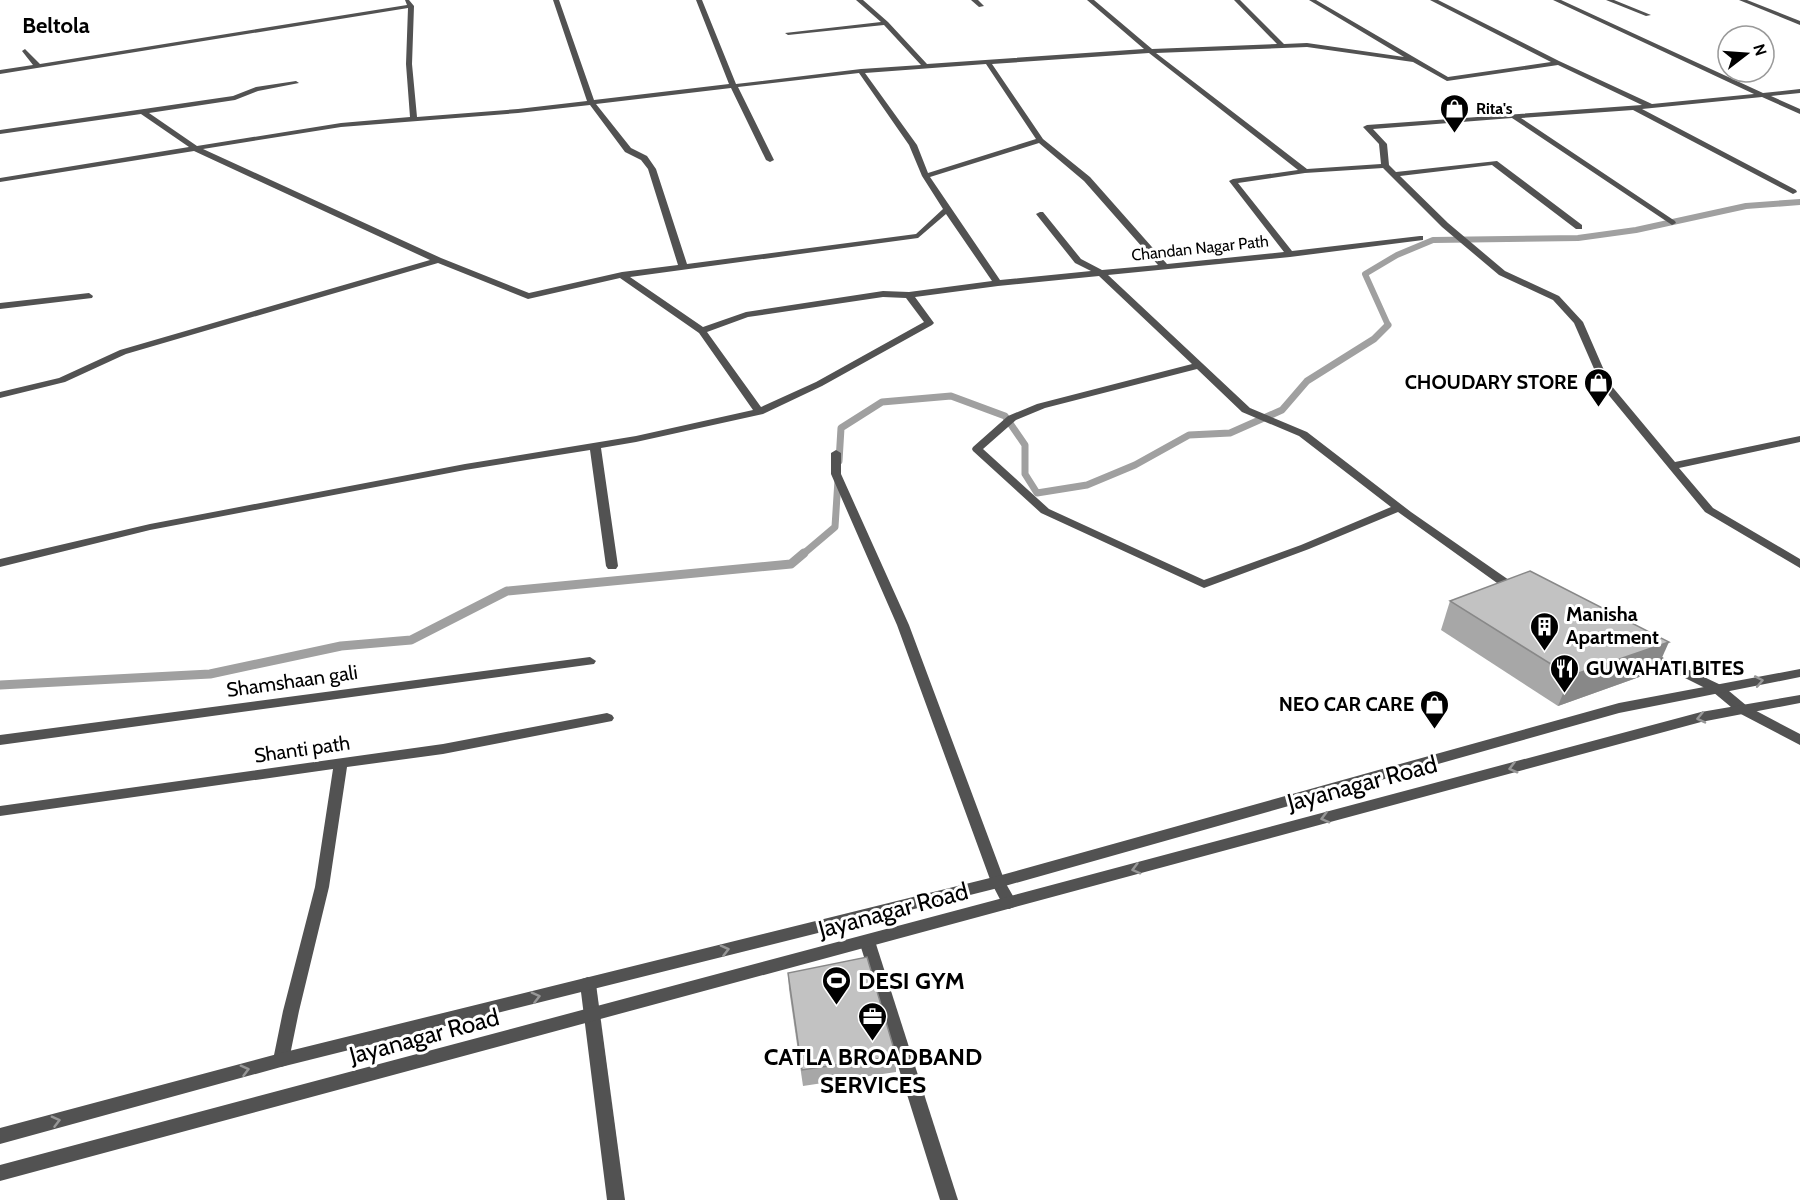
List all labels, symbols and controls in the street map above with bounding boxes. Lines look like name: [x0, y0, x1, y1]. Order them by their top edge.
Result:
district label: Beltola: [22, 12, 90, 39]
north arrow: [1716, 24, 1776, 84]
text: N: [1749, 42, 1771, 58]
shop icon: Rita's: [1439, 92, 1471, 134]
place label: Rita's: [1476, 99, 1513, 118]
street label: Chandan Nagar Path: [1130, 231, 1270, 265]
shop icon: CHOUDARY STORE: [1583, 366, 1615, 408]
place label: CHOUDARY STORE: [1405, 370, 1578, 394]
place label: Manisha Apartment: [1566, 602, 1659, 649]
building icon: Manisha Apartment: [1529, 610, 1561, 652]
restaurant icon: GUWAHATI BITES: [1549, 652, 1581, 694]
place label: GUWAHATI BITES: [1586, 656, 1745, 680]
street label: Shamshaan gali: [225, 660, 359, 702]
one-way arrow: [1754, 675, 1764, 688]
shop icon: NEO CAR CARE: [1419, 688, 1451, 730]
place label: NEO CAR CARE: [1279, 692, 1414, 716]
one-way arrow: [1697, 710, 1707, 723]
street label: Shanti path: [252, 730, 352, 768]
street label: Jayanagar Road: [1283, 749, 1440, 817]
one-way arrow: [1508, 761, 1519, 773]
one-way arrow: [1320, 811, 1330, 824]
one-way arrow: [1131, 862, 1142, 874]
street label: Jayanagar Road: [814, 876, 971, 944]
one-way arrow: [719, 945, 730, 957]
sports icon: DESI GYM: [821, 964, 853, 1006]
place label: DESI GYM: [858, 966, 965, 995]
one-way arrow: [530, 992, 540, 1005]
office icon: CATLA BROADBAND SERVICES: [857, 1000, 889, 1042]
street label: Jayanagar Road: [345, 1002, 502, 1070]
place label: CATLA BROADBAND SERVICES: [764, 1042, 982, 1099]
one-way arrow: [240, 1065, 250, 1078]
one-way arrow: [51, 1116, 61, 1128]

